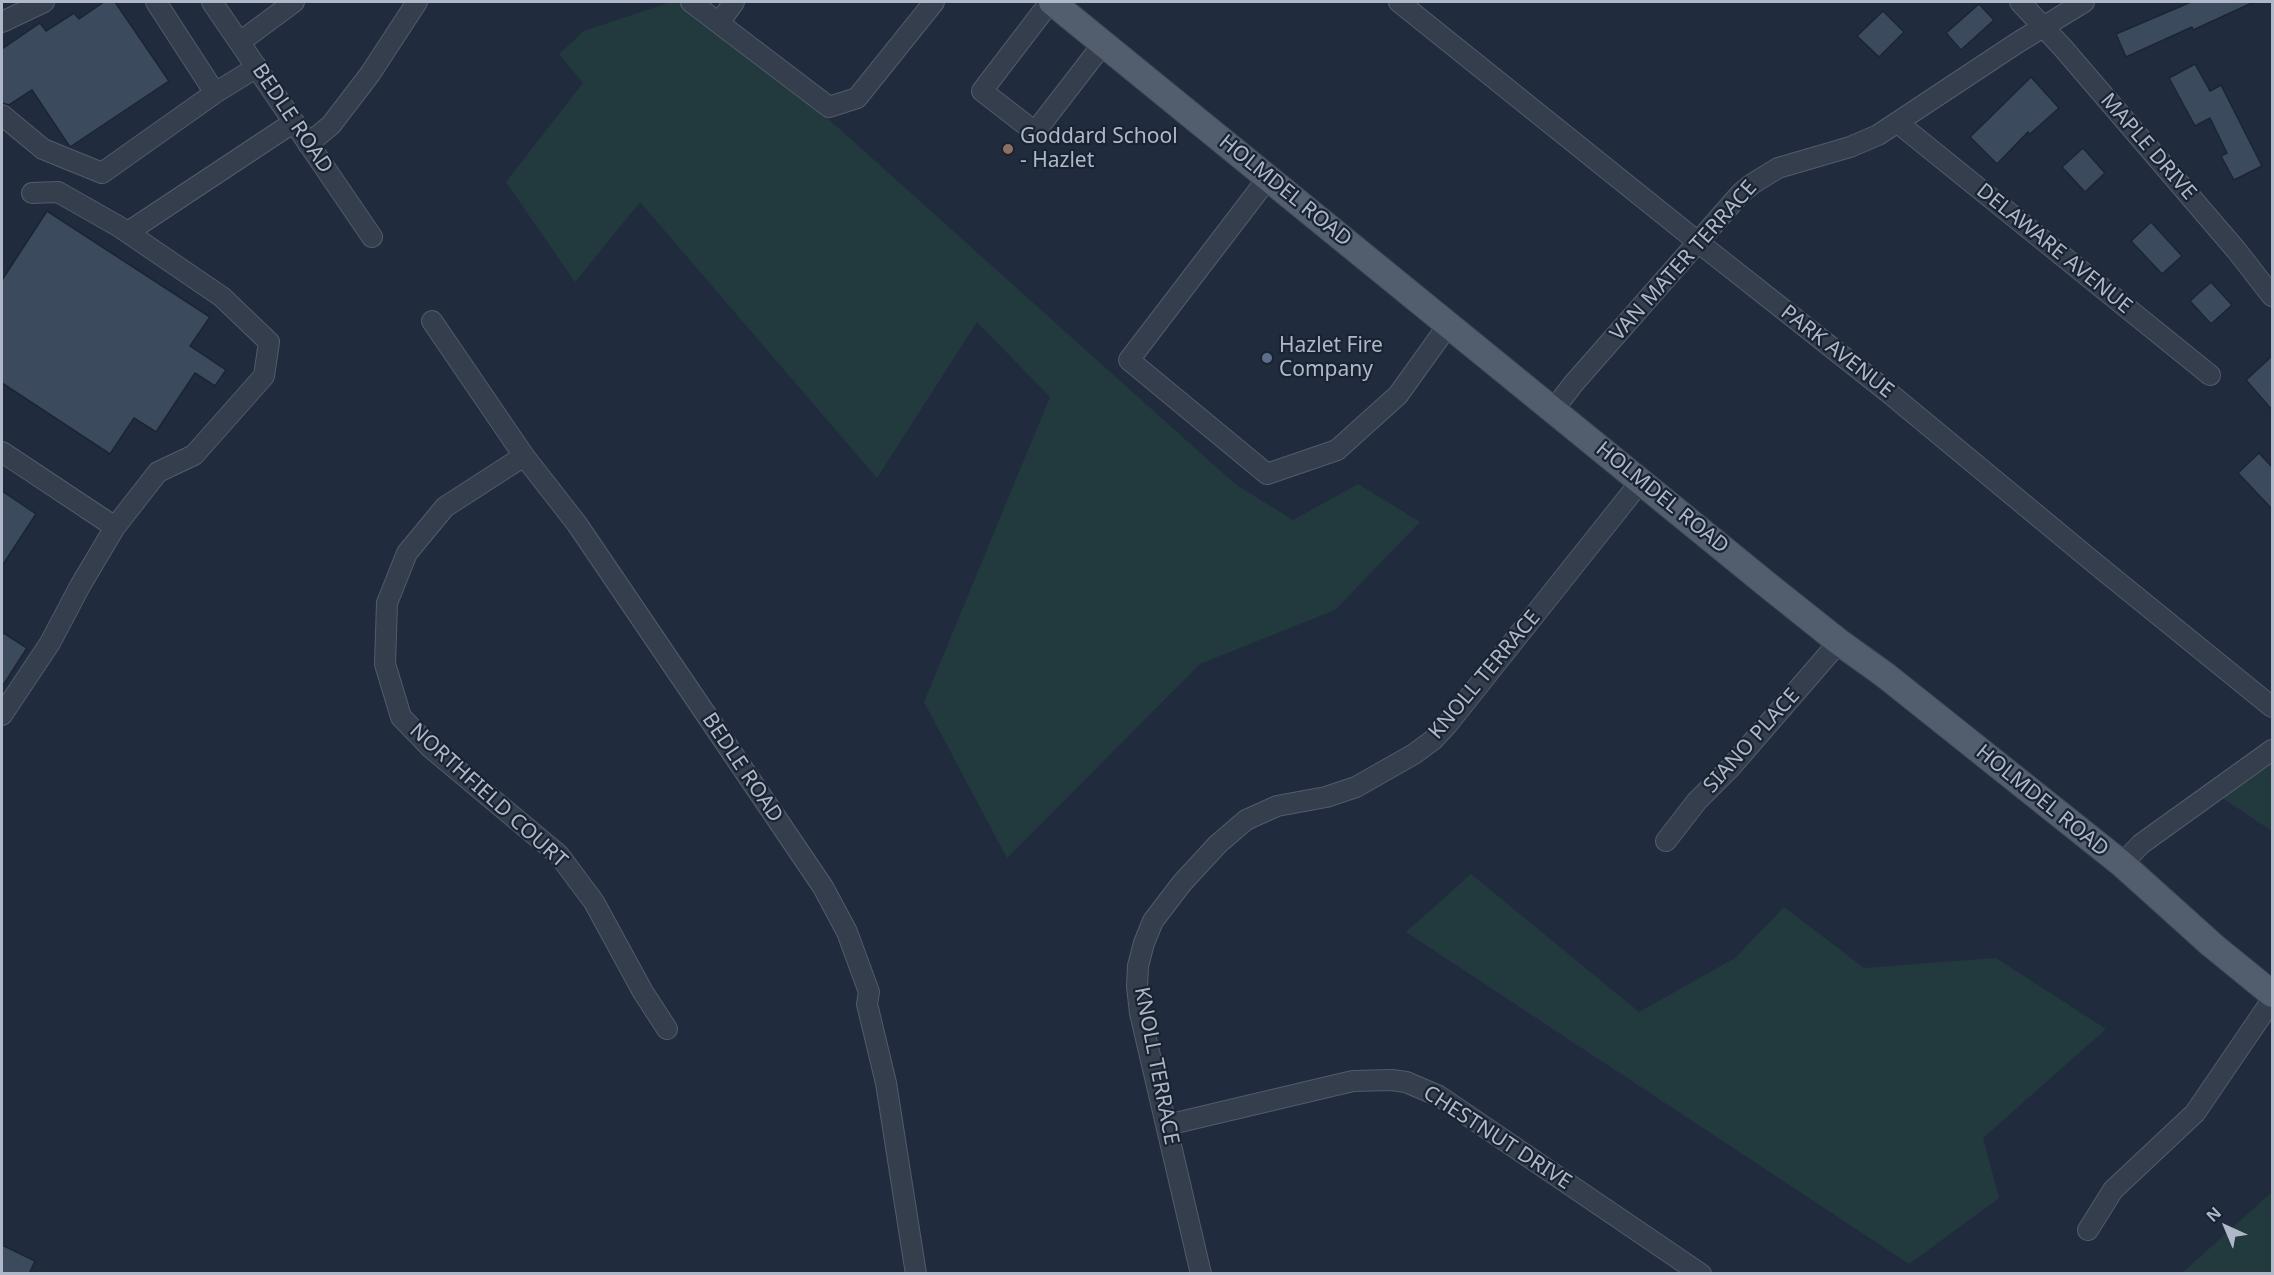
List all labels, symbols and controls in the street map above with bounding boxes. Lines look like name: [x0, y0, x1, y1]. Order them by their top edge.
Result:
street label: BEDLE ROAD: [246, 59, 338, 179]
street label: MAPLE DRIVE: [2095, 89, 2201, 205]
place label: Goddard School - Hazlet: [1020, 124, 1178, 174]
street label: HOLMDEL ROAD: [1214, 130, 1356, 252]
marker: Goddard School - Hazlet: [1001, 142, 1015, 156]
street label: VAN MATER TERRACE: [1605, 176, 1763, 346]
street label: DELAWARE AVENUE: [1971, 179, 2137, 319]
street label: PARK AVENUE: [1775, 300, 1899, 404]
place label: Hazlet Fire Company: [1279, 333, 1383, 383]
marker: Hazlet Fire Company: [1260, 351, 1274, 365]
street label: HOLMDEL ROAD: [1591, 437, 1733, 559]
street label: KNOLL TERRACE: [1424, 606, 1546, 744]
street label: SIANO PLACE: [1699, 684, 1805, 798]
street label: BEDLE ROAD: [696, 708, 788, 828]
street label: NORTHFIELD COURT: [404, 719, 572, 873]
street label: HOLMDEL ROAD: [1971, 740, 2113, 862]
street label: KNOLL TERRACE: [1128, 985, 1184, 1147]
street label: CHESTNUT DRIVE: [1418, 1081, 1576, 1195]
north arrow: [2196, 1197, 2256, 1257]
text: N: [2201, 1202, 2226, 1226]

